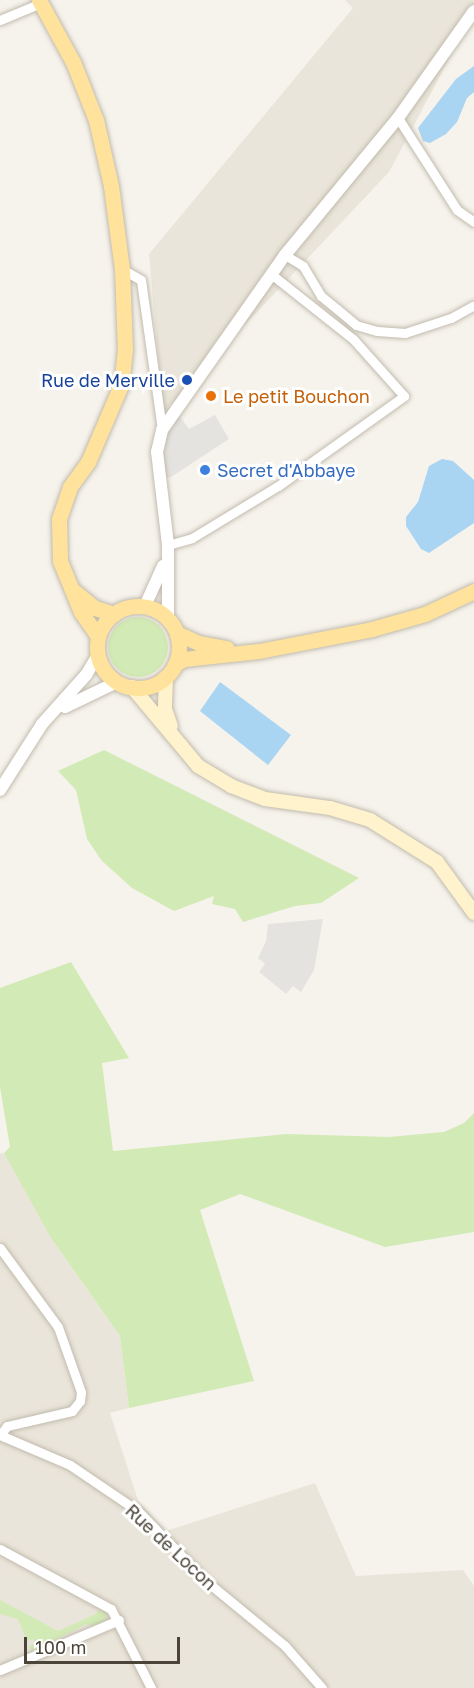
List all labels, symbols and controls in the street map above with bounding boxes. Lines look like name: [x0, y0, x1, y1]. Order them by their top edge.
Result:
place label: Rue de Merville: [41, 369, 175, 391]
marker: Rue de Merville: [180, 373, 194, 387]
place label: Le petit Bouchon: [223, 385, 370, 407]
marker: Le petit Bouchon: [204, 389, 218, 403]
place label: Secret d'Abbaye: [217, 459, 356, 481]
marker: Secret d'Abbaye: [198, 463, 212, 477]
street label: Rue de Locon: [121, 1499, 221, 1595]
scale bar: [27, 1625, 183, 1663]
text: 100 m: [35, 1636, 86, 1658]

